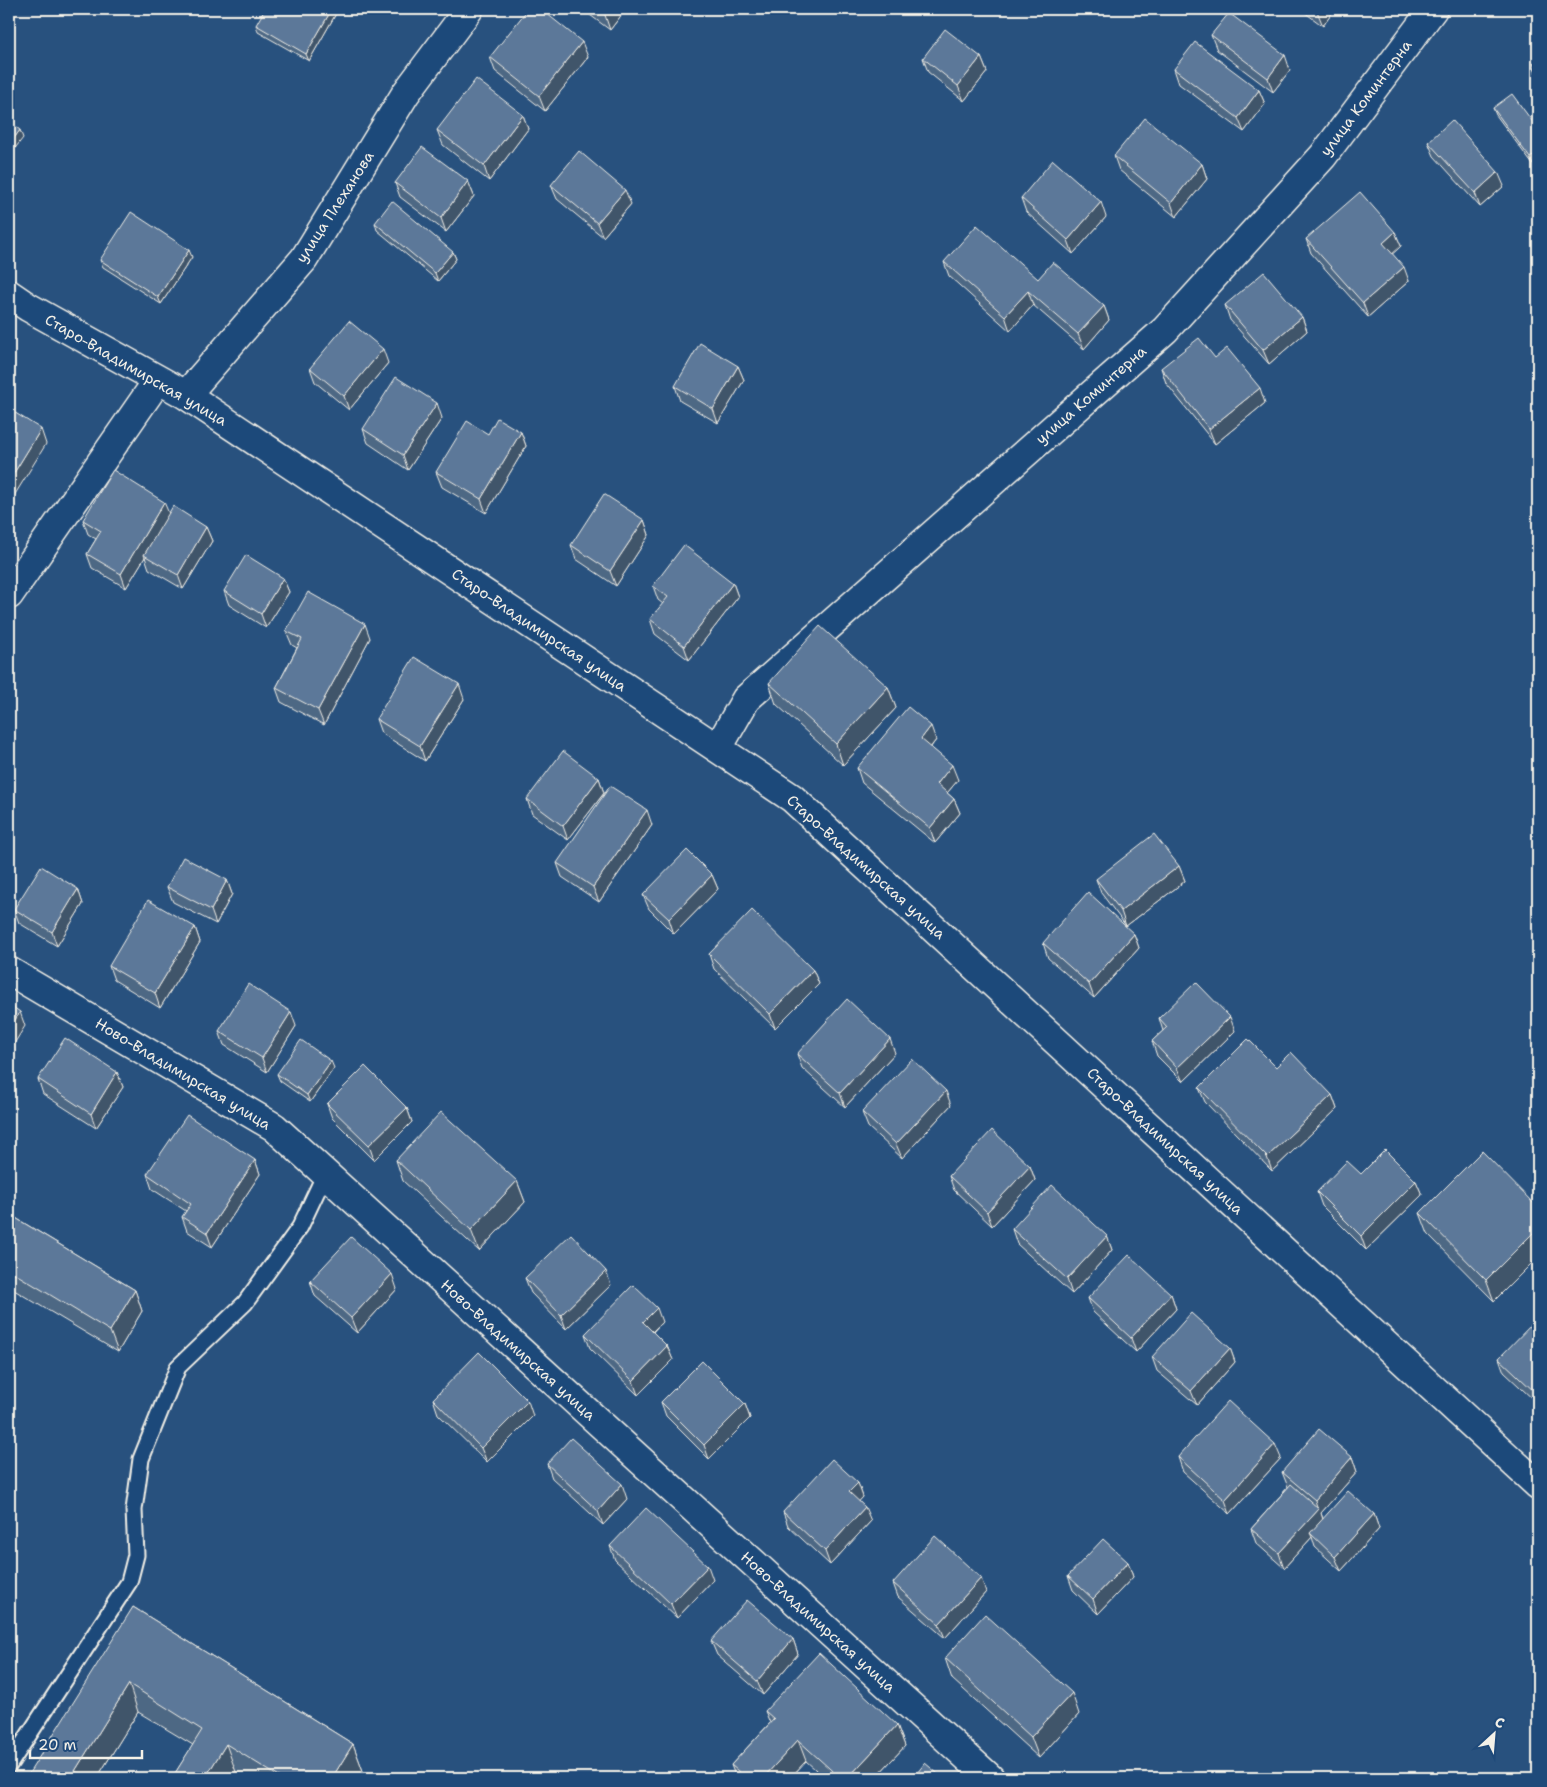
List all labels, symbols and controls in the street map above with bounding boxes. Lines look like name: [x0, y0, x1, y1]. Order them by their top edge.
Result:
street label: улица Коминтерна: [1316, 35, 1417, 160]
street label: улица Плеханова: [291, 147, 379, 267]
street label: Старо-Владимирская улица: [41, 310, 231, 431]
street label: улица Коминтерна: [1031, 341, 1151, 449]
street label: Старо-Владимирская улица: [448, 564, 631, 697]
street label: Старо-Владимирская улица: [782, 790, 950, 944]
street label: Ново-Владимирская улица: [91, 1013, 275, 1135]
street label: Старо-Владимирская улица: [1082, 1063, 1248, 1219]
street label: Ново-Владимирская улица: [436, 1275, 600, 1425]
street label: Ново-Владимирская улица: [736, 1547, 900, 1697]
north arrow: [1470, 1710, 1520, 1760]
text: С: [1492, 1712, 1508, 1732]
scale bar: [30, 1727, 142, 1759]
text: 20 m: [38, 1735, 77, 1755]

